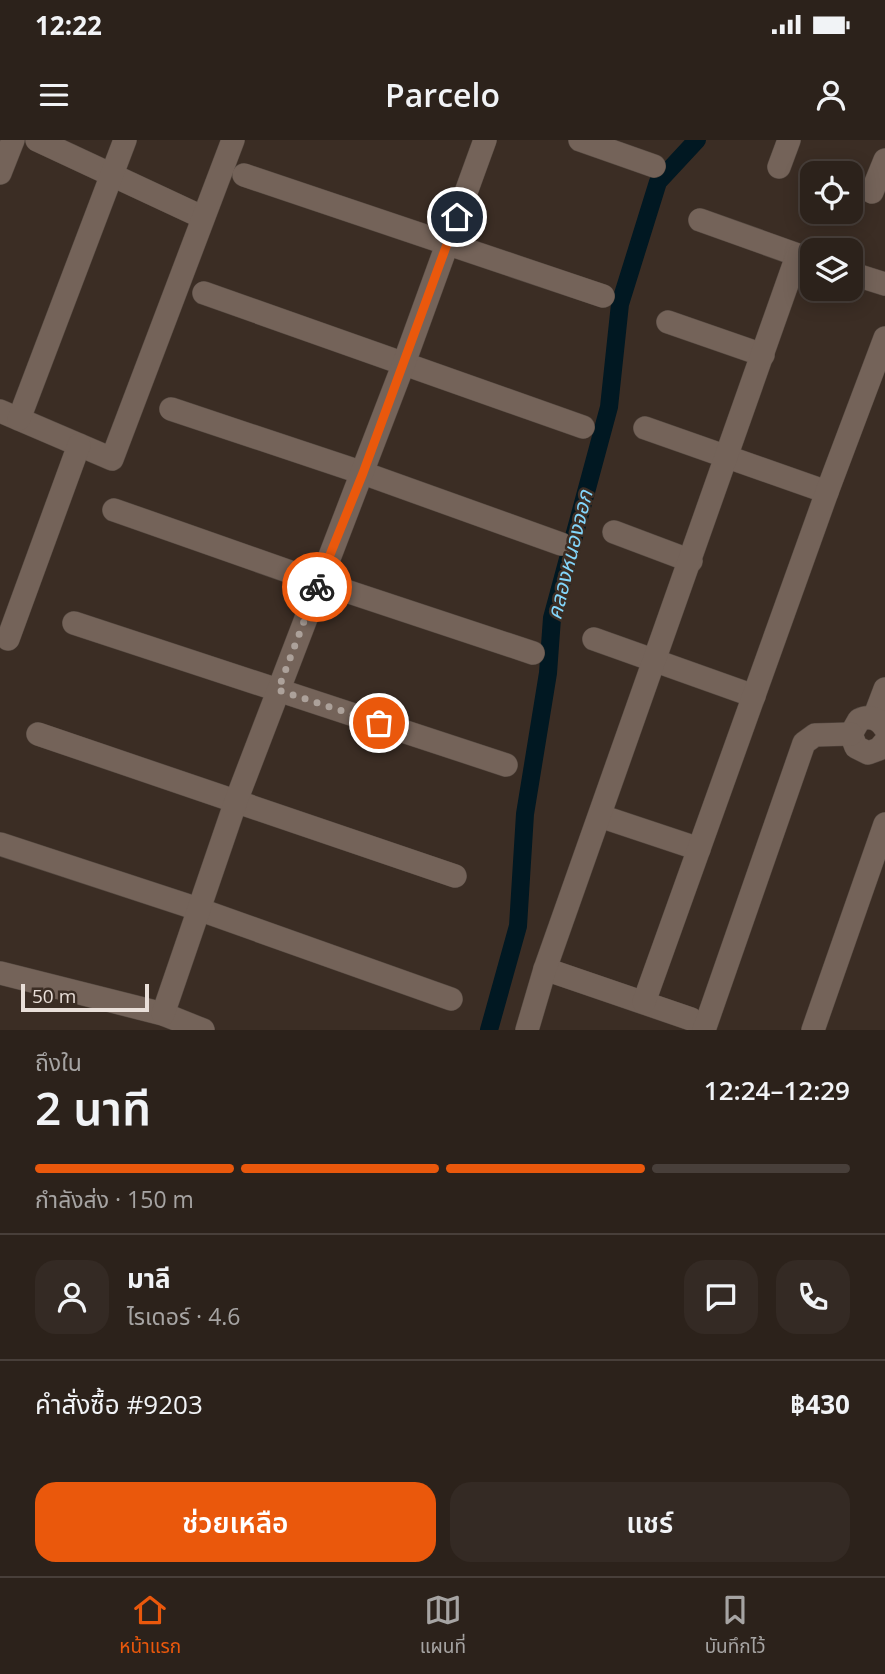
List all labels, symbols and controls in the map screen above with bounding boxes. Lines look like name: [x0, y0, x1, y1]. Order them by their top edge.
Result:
text: 12:22: [35, 7, 102, 43]
text: Parcelo: [385, 73, 500, 116]
icon: menu: [35, 76, 73, 114]
icon: person: [812, 76, 850, 114]
map controls: [800, 161, 863, 301]
button: locate: [800, 161, 863, 224]
pin: [427, 187, 487, 247]
icon: home: [438, 198, 476, 236]
button: layers: [800, 238, 863, 301]
water label: คลองหนองจอก: [539, 486, 599, 622]
courier: [282, 552, 352, 622]
icon: bike: [298, 568, 336, 606]
pin: [349, 693, 409, 753]
icon: bag: [360, 704, 398, 742]
scale bar: [21, 981, 149, 1013]
text: 50 m: [32, 983, 76, 1009]
text: ถึงใน: [35, 1046, 82, 1078]
text: 12:24–12:29: [704, 1072, 850, 1108]
text: 2 นาที: [35, 1076, 151, 1138]
text: กำลังส่ง · 150 m: [35, 1183, 194, 1215]
button: person: [35, 1260, 109, 1334]
text: มาลี: [127, 1260, 171, 1296]
button: chat: [684, 1260, 758, 1334]
button: phone: [776, 1260, 850, 1334]
text: ไรเดอร์ · 4.6: [127, 1300, 240, 1332]
text: คำสั่งซื้อ #9203: [35, 1386, 203, 1422]
text: ฿430: [790, 1386, 850, 1422]
button: ช่วยเหลือ: [35, 1482, 436, 1562]
button: แชร์: [450, 1482, 850, 1562]
tab: หน้าแรก: [119, 1591, 181, 1662]
tab: แผนที่: [420, 1591, 466, 1662]
tab: บันทึกไว้: [705, 1591, 766, 1662]

